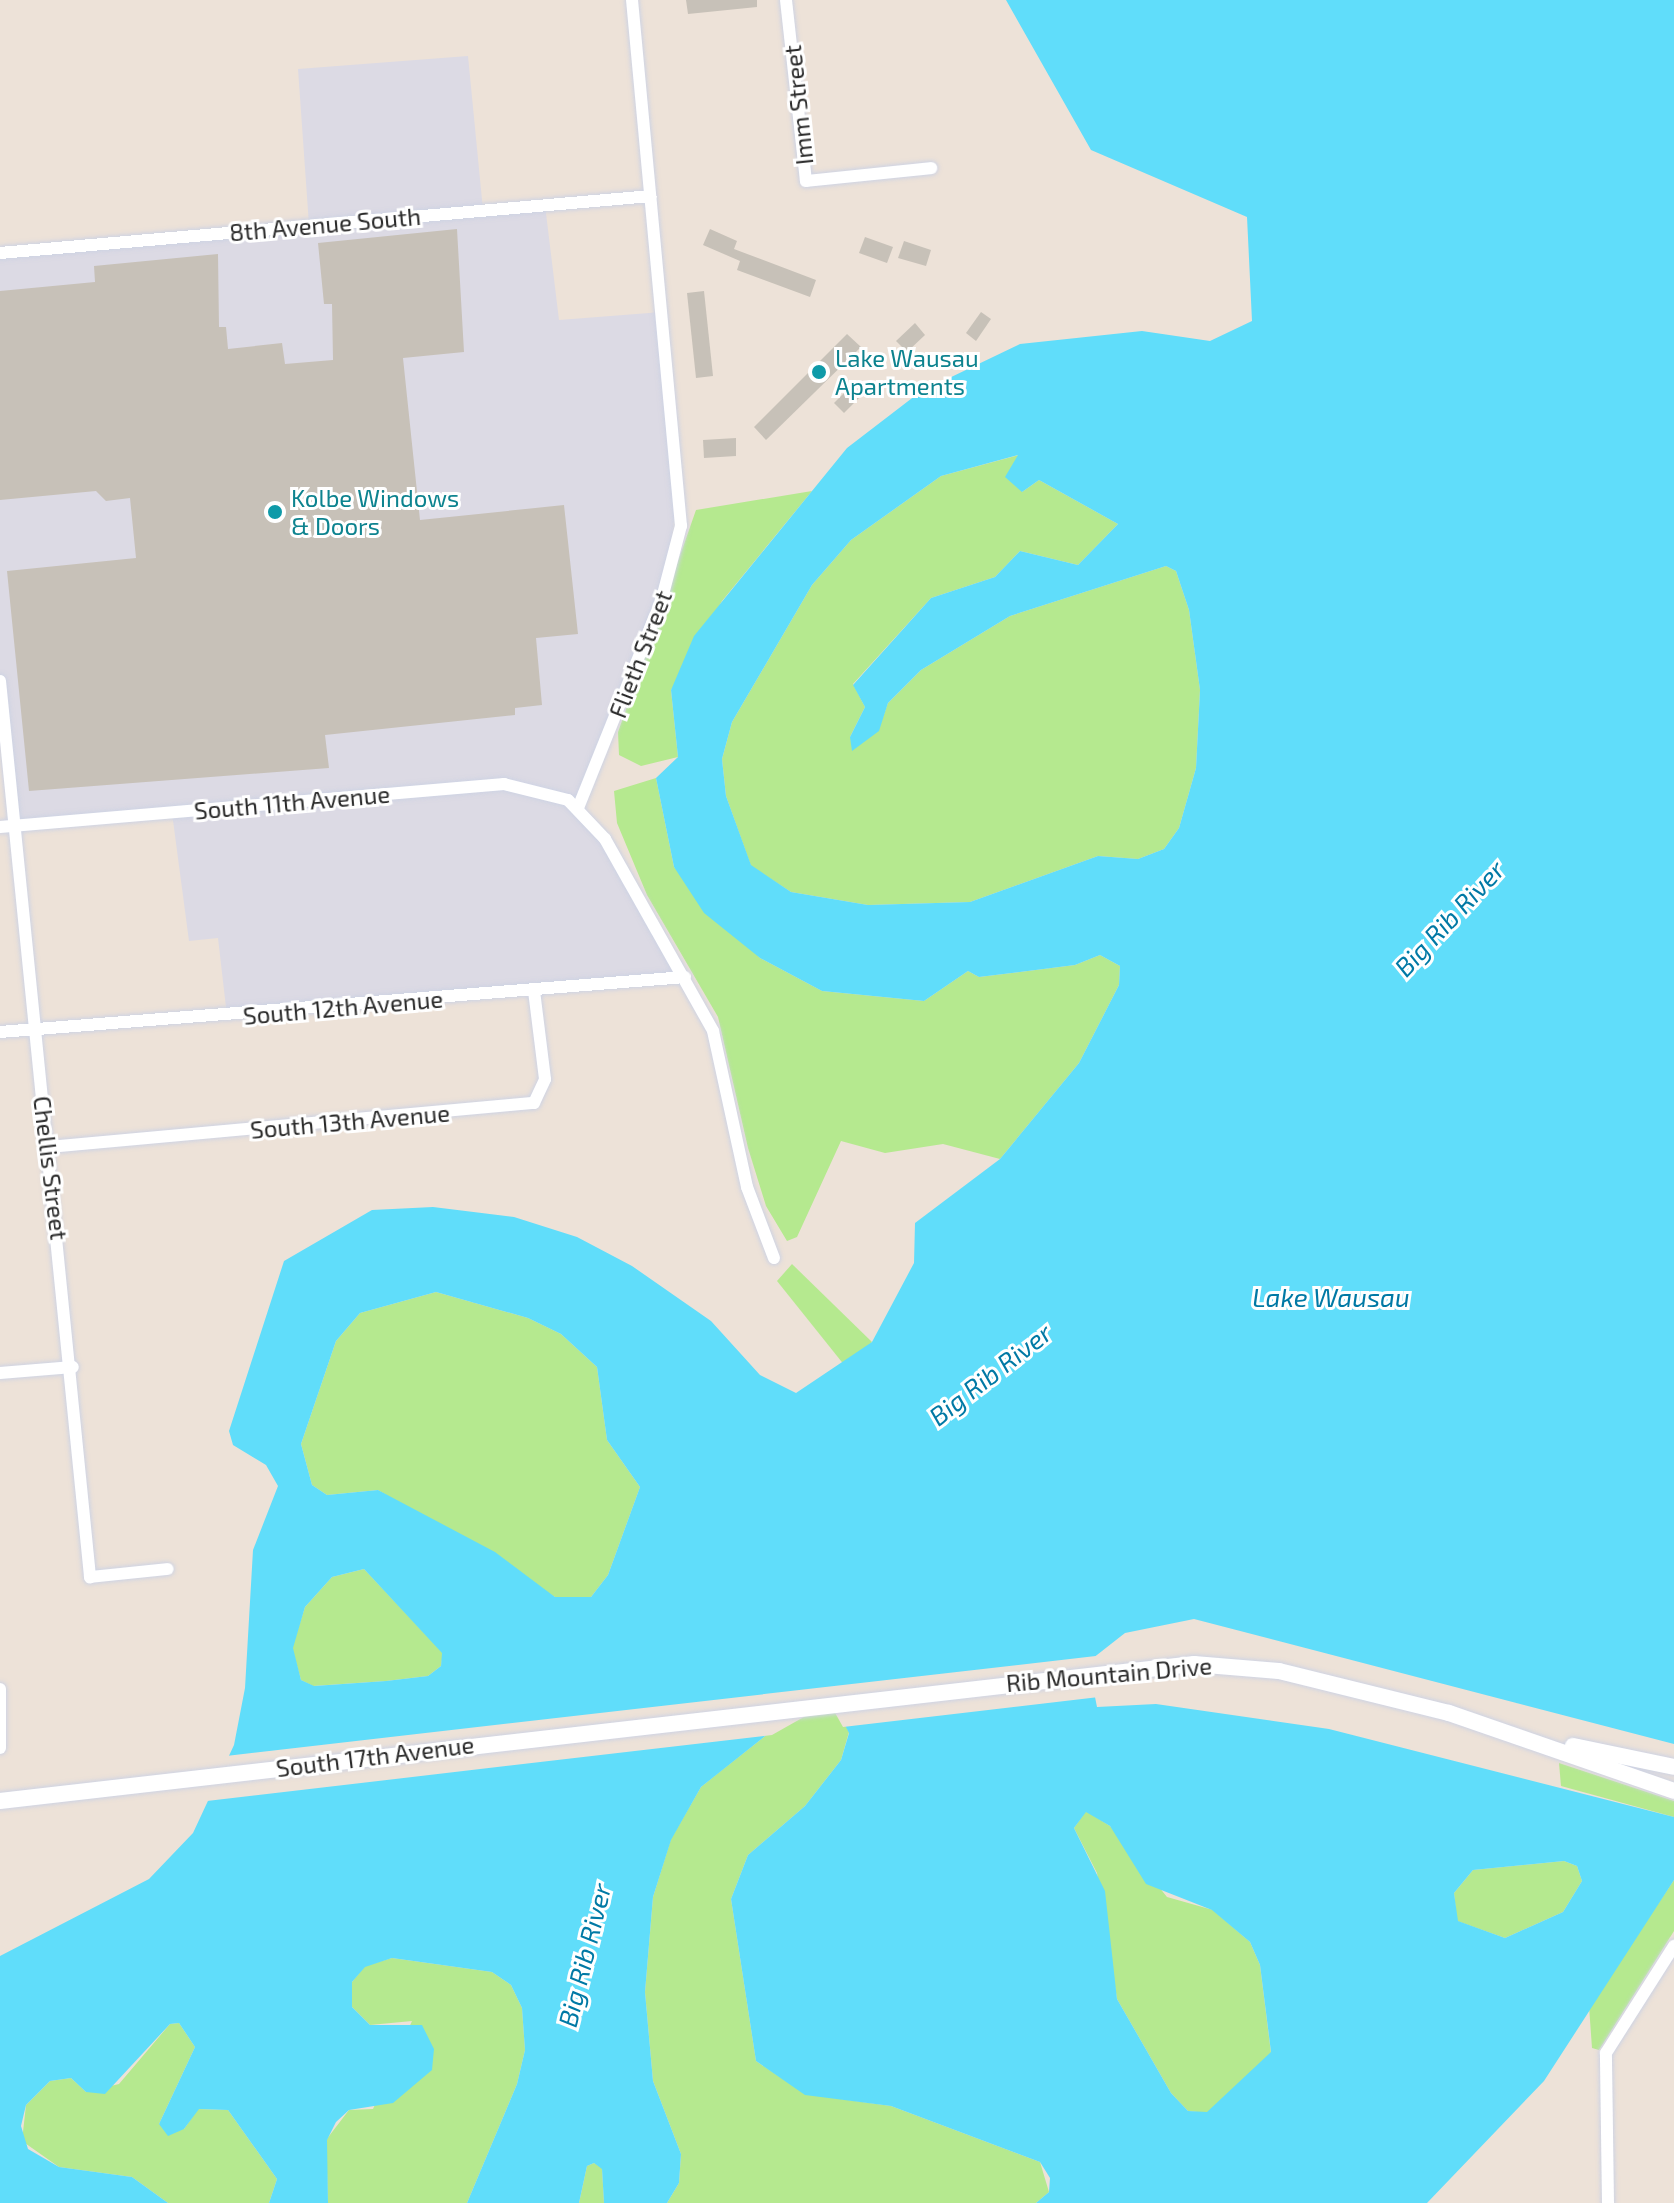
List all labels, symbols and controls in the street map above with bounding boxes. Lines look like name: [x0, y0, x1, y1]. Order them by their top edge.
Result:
street label: Imm Street: [777, 44, 819, 166]
street label: 8th Avenue South: [228, 201, 422, 247]
place label: Lake Wausau Apartments: [835, 344, 979, 400]
marker: Lake Wausau Apartments: [810, 363, 828, 381]
place label: Kolbe Windows & Doors: [291, 484, 459, 540]
marker: Kolbe Windows & Doors: [266, 503, 284, 521]
street label: Flieth Street: [603, 586, 677, 722]
street label: South 11th Avenue: [193, 779, 391, 825]
water label: Big Rib River: [1387, 854, 1511, 982]
street label: South 12th Avenue: [242, 984, 444, 1030]
street label: Chellis Street: [28, 1094, 74, 1242]
street label: South 13th Avenue: [249, 1098, 451, 1144]
water label: Lake Wausau: [1252, 1281, 1410, 1313]
water label: Big Rib River: [922, 1316, 1058, 1432]
street label: Rib Mountain Drive: [1005, 1651, 1213, 1697]
street label: South 17th Avenue: [274, 1730, 476, 1782]
water label: Big Rib River: [551, 1880, 617, 2030]

